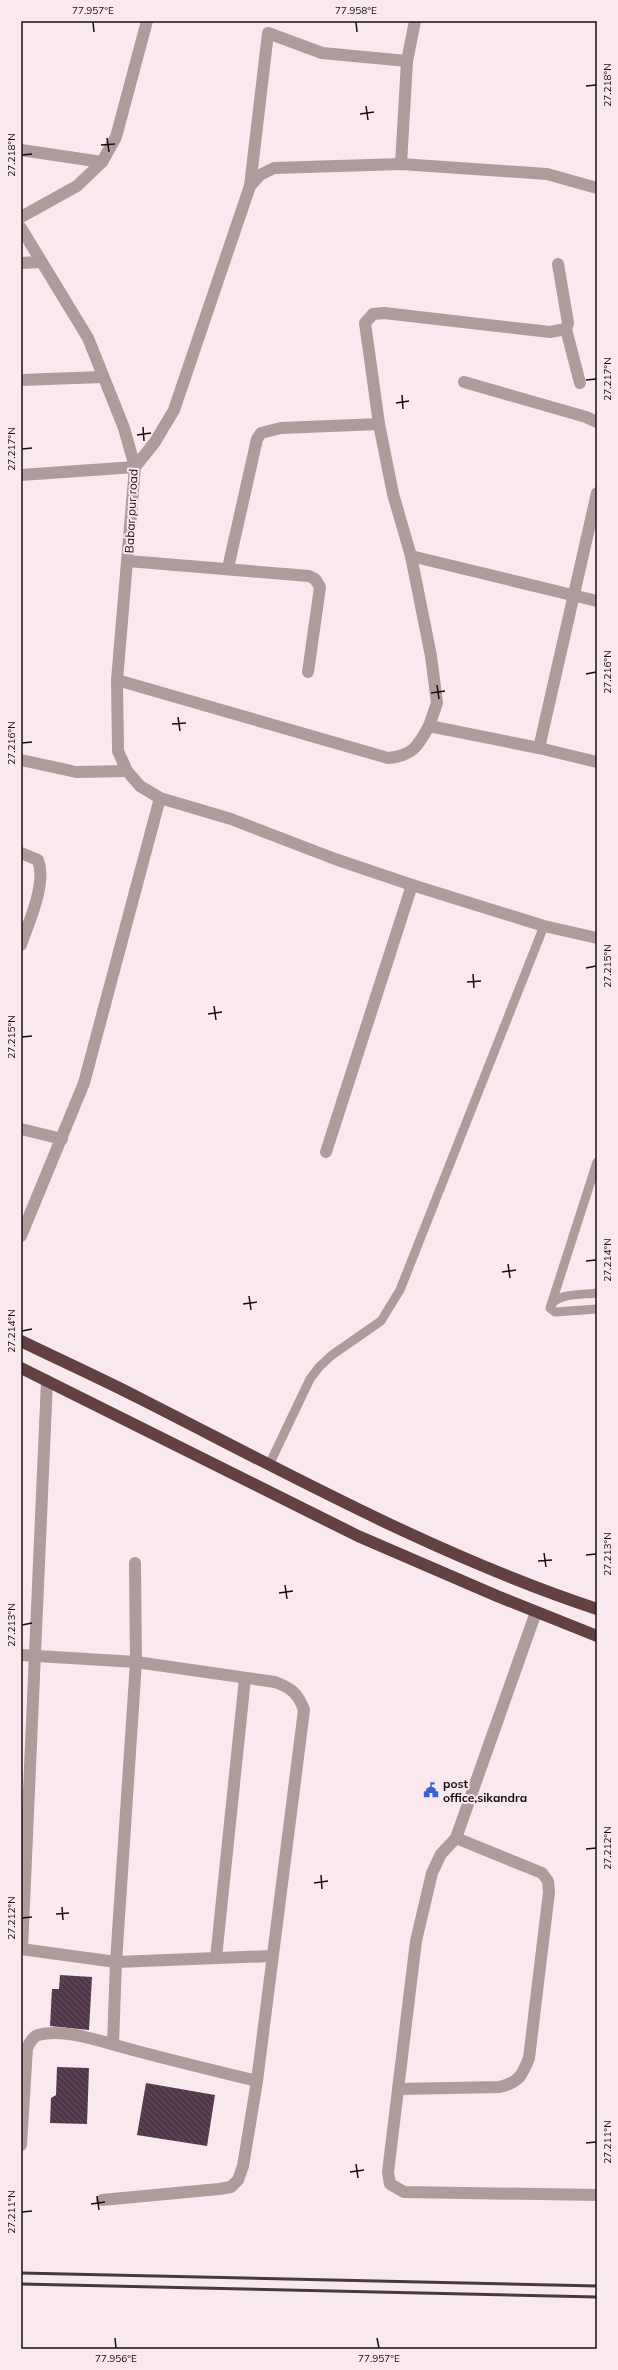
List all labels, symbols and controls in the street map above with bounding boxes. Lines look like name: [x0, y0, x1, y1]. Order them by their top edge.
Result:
text: 77.957°E: [72, 4, 114, 17]
text: 77.958°E: [335, 4, 377, 17]
text: 27.218°N: [601, 63, 614, 107]
text: 27.218°N: [5, 133, 18, 177]
text: 27.217°N: [601, 357, 614, 401]
text: 27.217°N: [5, 427, 18, 471]
street label: Babar pur road: [121, 468, 141, 554]
text: 27.216°N: [601, 650, 614, 694]
text: 27.216°N: [5, 721, 18, 765]
text: 27.215°N: [601, 944, 614, 988]
text: 27.215°N: [5, 1015, 18, 1059]
text: 27.214°N: [601, 1238, 614, 1282]
text: 27.214°N: [5, 1309, 18, 1353]
text: 27.213°N: [601, 1532, 614, 1576]
text: 27.213°N: [5, 1603, 18, 1647]
place label: post office,sikandra: [443, 1776, 527, 1805]
public building icon: post office,sikandra: [422, 1781, 440, 1799]
text: 27.212°N: [601, 1826, 614, 1870]
text: 27.212°N: [5, 1896, 18, 1940]
text: 27.211°N: [601, 2120, 614, 2164]
text: 27.211°N: [5, 2190, 18, 2234]
text: 77.956°E: [95, 2352, 137, 2365]
text: 77.957°E: [358, 2352, 400, 2365]

